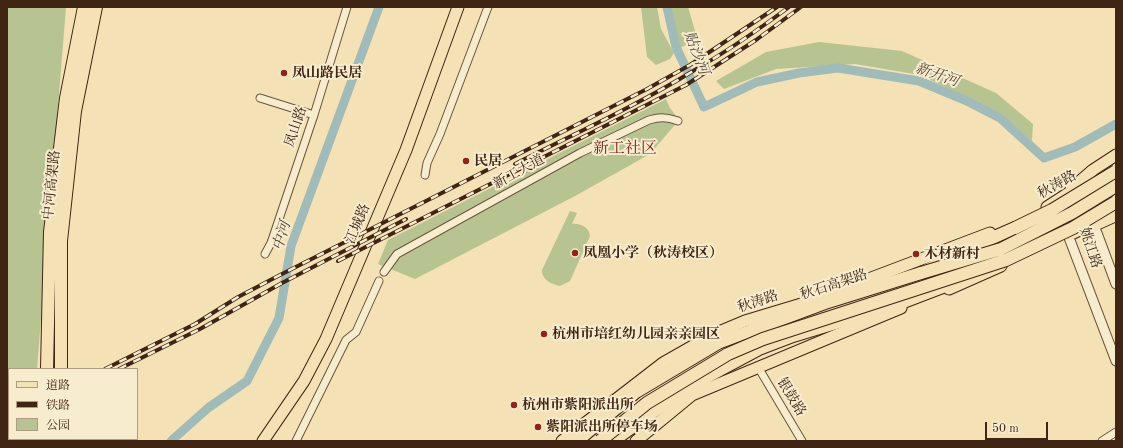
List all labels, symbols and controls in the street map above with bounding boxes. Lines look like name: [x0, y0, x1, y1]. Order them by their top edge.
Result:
water label: 贴沙河: [680, 29, 712, 77]
water label: 新开河: [913, 59, 961, 91]
place label: 凤山路民居: [292, 65, 362, 81]
marker: 凤山路民居: [279, 68, 289, 78]
street label: 凤山路: [282, 104, 310, 150]
district label: 新工社区: [593, 139, 657, 159]
street label: 中河高架路: [40, 149, 64, 221]
street label: 新工大道: [490, 151, 548, 193]
place label: 民居: [474, 153, 502, 169]
marker: 民居: [461, 156, 471, 166]
street label: 秋涛路: [1035, 167, 1079, 203]
street label: 江城路: [342, 201, 374, 247]
water label: 中河: [269, 219, 295, 253]
street label: 姚江路: [1076, 225, 1104, 271]
place label: 凤凰小学（秋涛校区）: [583, 245, 723, 261]
place label: 木材新村: [924, 246, 980, 262]
marker: 凤凰小学（秋涛校区）: [570, 248, 580, 258]
marker: 木材新村: [911, 249, 921, 259]
street label: 秋石高架路: [798, 266, 870, 304]
street label: 秋涛路: [735, 288, 781, 316]
place label: 杭州市培红幼儿园亲亲园区: [552, 326, 720, 342]
marker: 杭州市培红幼儿园亲亲园区: [539, 329, 549, 339]
legend: [8, 368, 138, 440]
street label: 银鼓路: [773, 375, 809, 419]
text: 道路: [46, 380, 70, 392]
place label: 杭州市紫阳派出所: [522, 397, 634, 413]
text: 铁路: [46, 400, 70, 412]
marker: 杭州市紫阳派出所: [509, 400, 519, 410]
scale bar: [987, 414, 1050, 440]
place label: 紫阳派出所停车场: [546, 419, 658, 435]
text: 公园: [46, 420, 70, 432]
marker: 紫阳派出所停车场: [533, 422, 543, 432]
text: 50 m: [992, 423, 1019, 435]

